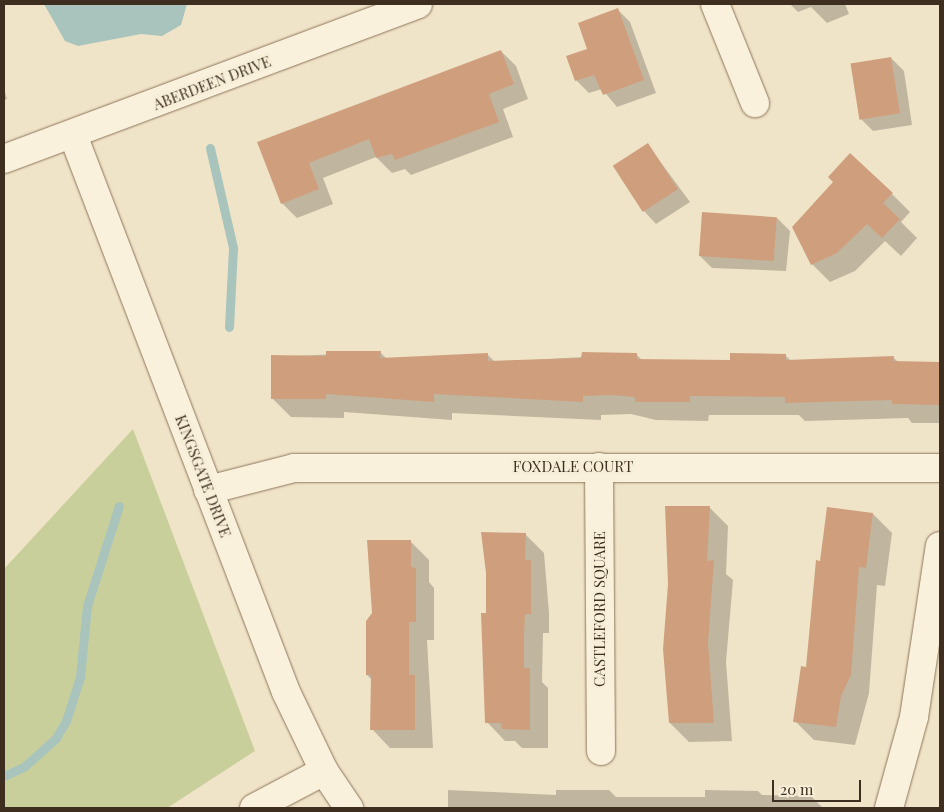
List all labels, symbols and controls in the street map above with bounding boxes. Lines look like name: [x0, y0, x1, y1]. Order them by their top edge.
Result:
street label: ABERDEEN DRIVE: [151, 52, 273, 114]
street label: KINGSGATE DRIVE: [171, 412, 235, 540]
street label: FOXDALE COURT: [513, 458, 633, 476]
street label: CASTLEFORD SQUARE: [591, 531, 609, 687]
scale bar: [774, 770, 863, 802]
text: 20 m: [780, 779, 813, 799]

